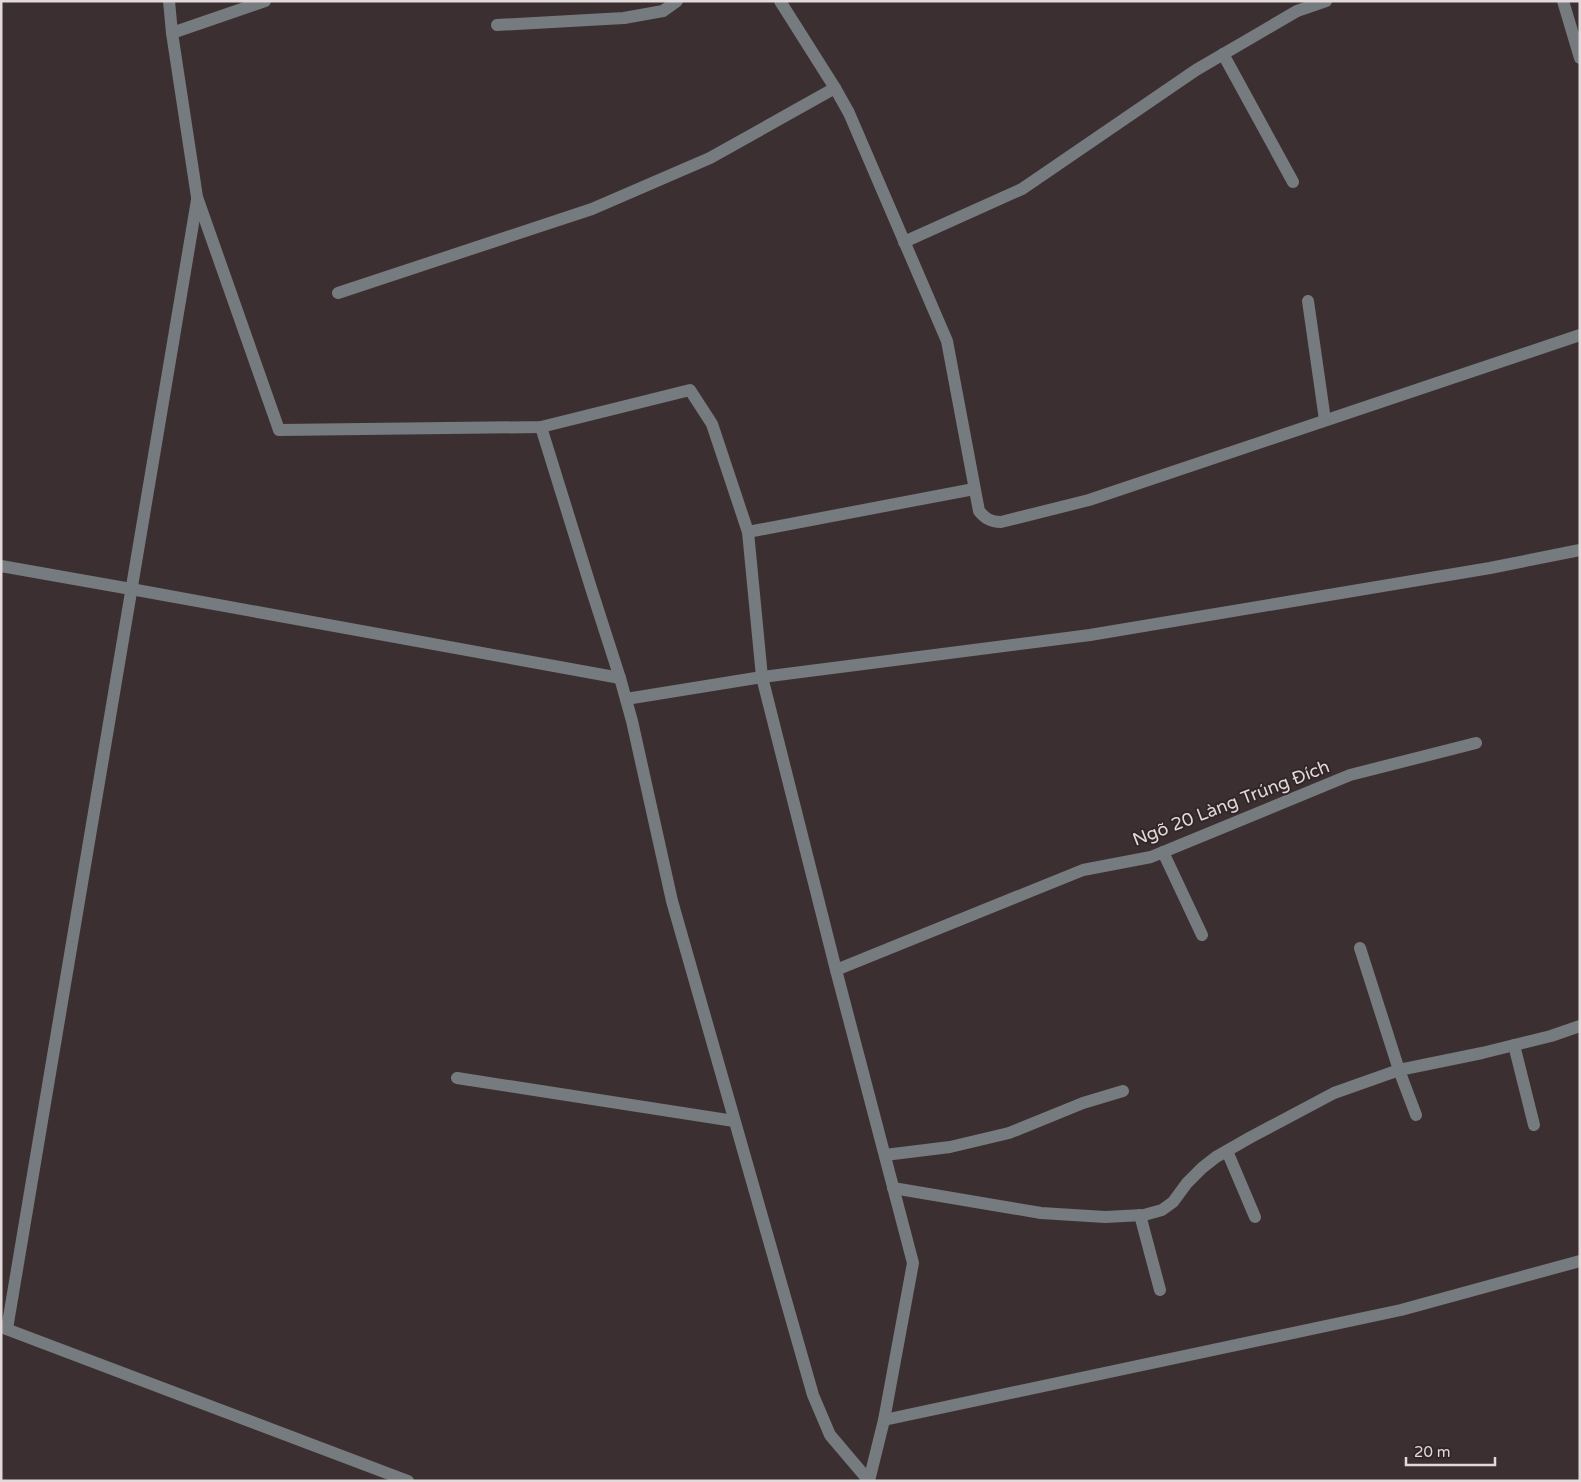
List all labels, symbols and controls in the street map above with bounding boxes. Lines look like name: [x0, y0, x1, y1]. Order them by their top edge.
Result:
street label: Ngõ 20 Làng Trúng Đích: [1129, 755, 1333, 851]
scale bar: [1406, 1434, 1495, 1466]
text: 20 m: [1414, 1443, 1451, 1461]

